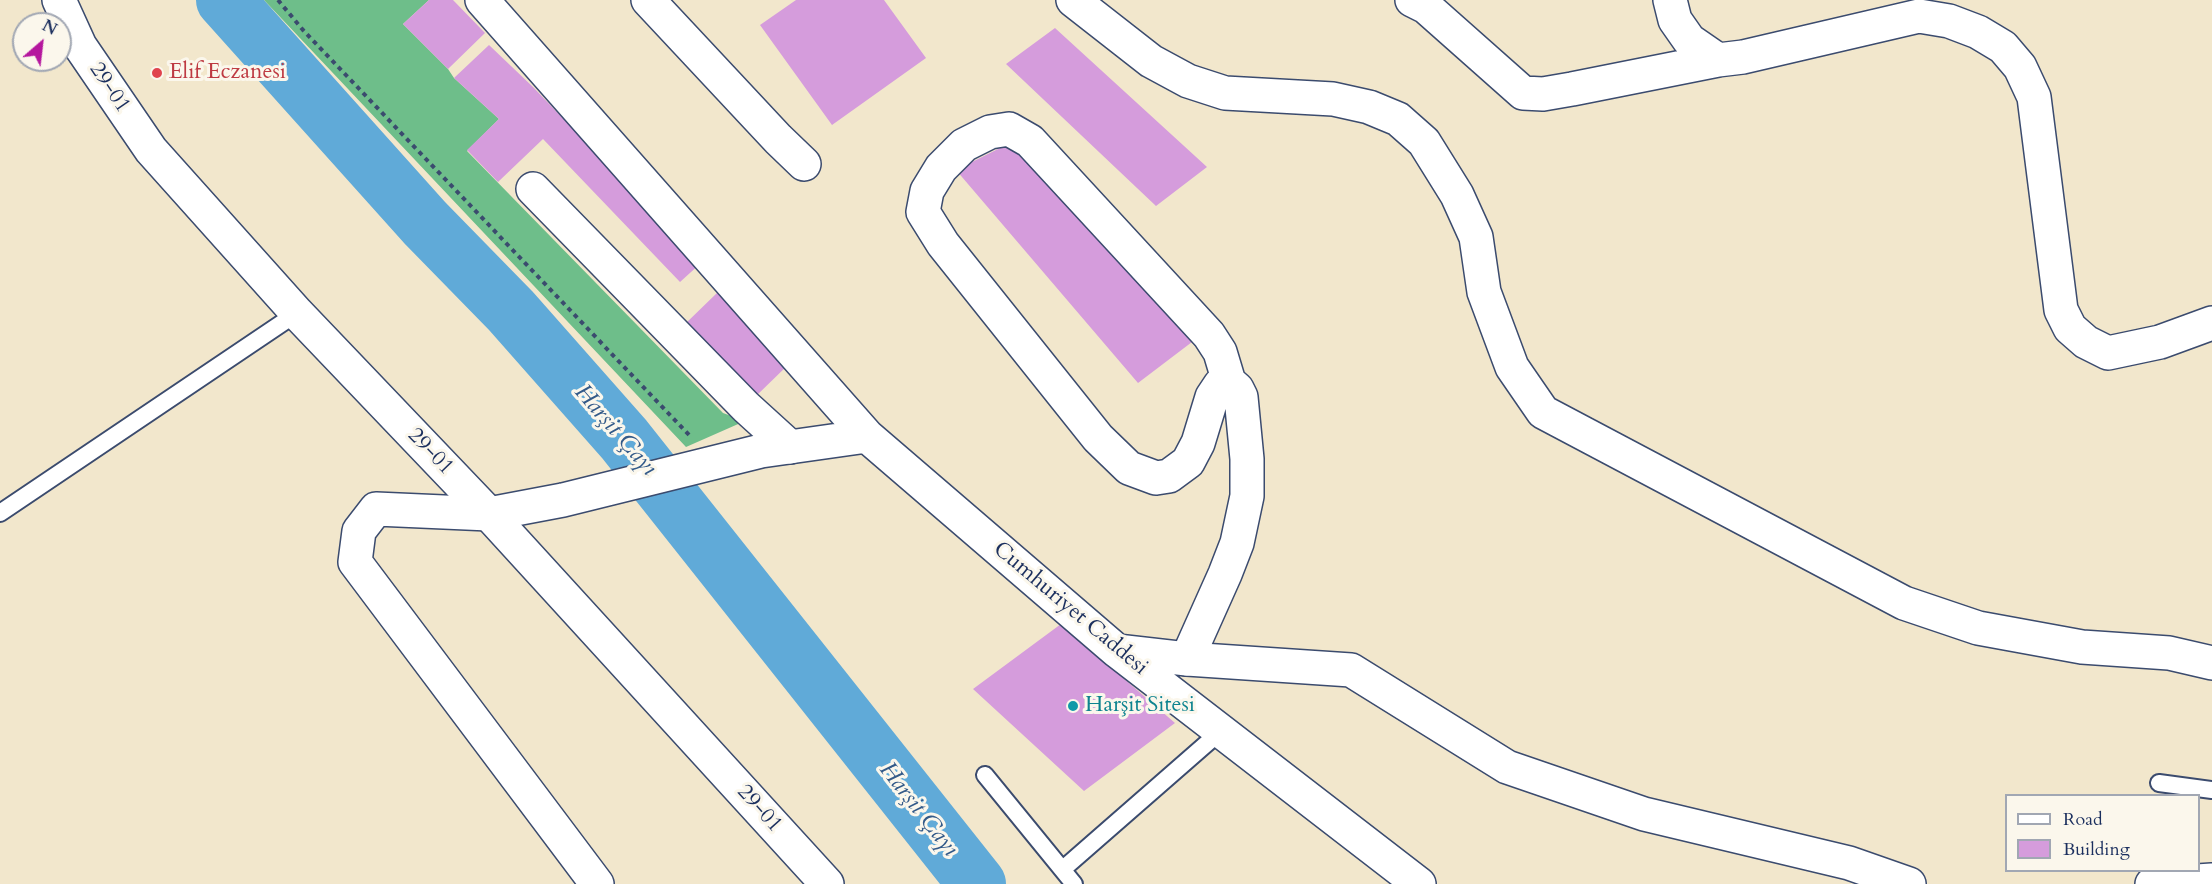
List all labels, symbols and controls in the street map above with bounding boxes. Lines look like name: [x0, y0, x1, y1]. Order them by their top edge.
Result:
north arrow: [12, 12, 72, 72]
text: N: [38, 15, 61, 41]
street label: 29-01: [83, 58, 135, 118]
place label: Elif Eczanesi: [169, 60, 286, 86]
marker: Elif Eczanesi: [150, 66, 164, 80]
water label: Harşit Çayı: [567, 379, 663, 483]
street label: 29-01: [401, 423, 459, 481]
street label: Cumhuriyet Caddesi: [987, 537, 1153, 681]
place label: Harşit Sitesi: [1085, 693, 1195, 719]
marker: Harşit Sitesi: [1066, 699, 1080, 713]
water label: Harşit Çayı: [872, 757, 964, 863]
street label: 29-01: [731, 780, 787, 838]
legend: [2005, 794, 2200, 872]
text: Road: [2063, 807, 2103, 832]
text: Building: [2063, 837, 2130, 862]

